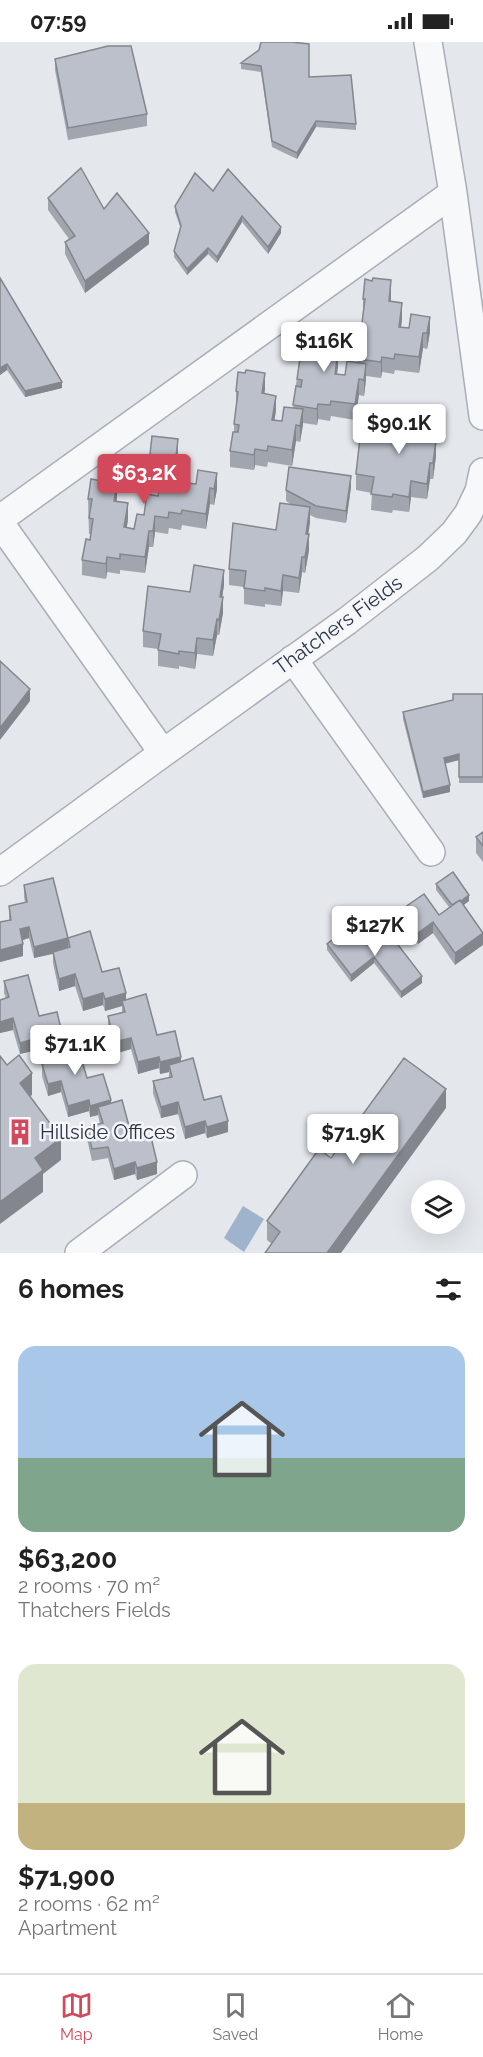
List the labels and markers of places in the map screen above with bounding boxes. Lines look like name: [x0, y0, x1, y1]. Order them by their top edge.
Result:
pin: $116K: [282, 322, 366, 373]
pin: $90.1K: [350, 404, 448, 455]
pin: $63.2K: [95, 454, 193, 505]
pin: $127K: [333, 906, 417, 957]
pin: $71.1K: [26, 1025, 124, 1076]
pin: $71.9K: [304, 1114, 402, 1165]
building icon: Hillside Offices: [5, 1117, 35, 1147]
place label: Hillside Offices: [40, 1120, 175, 1144]

